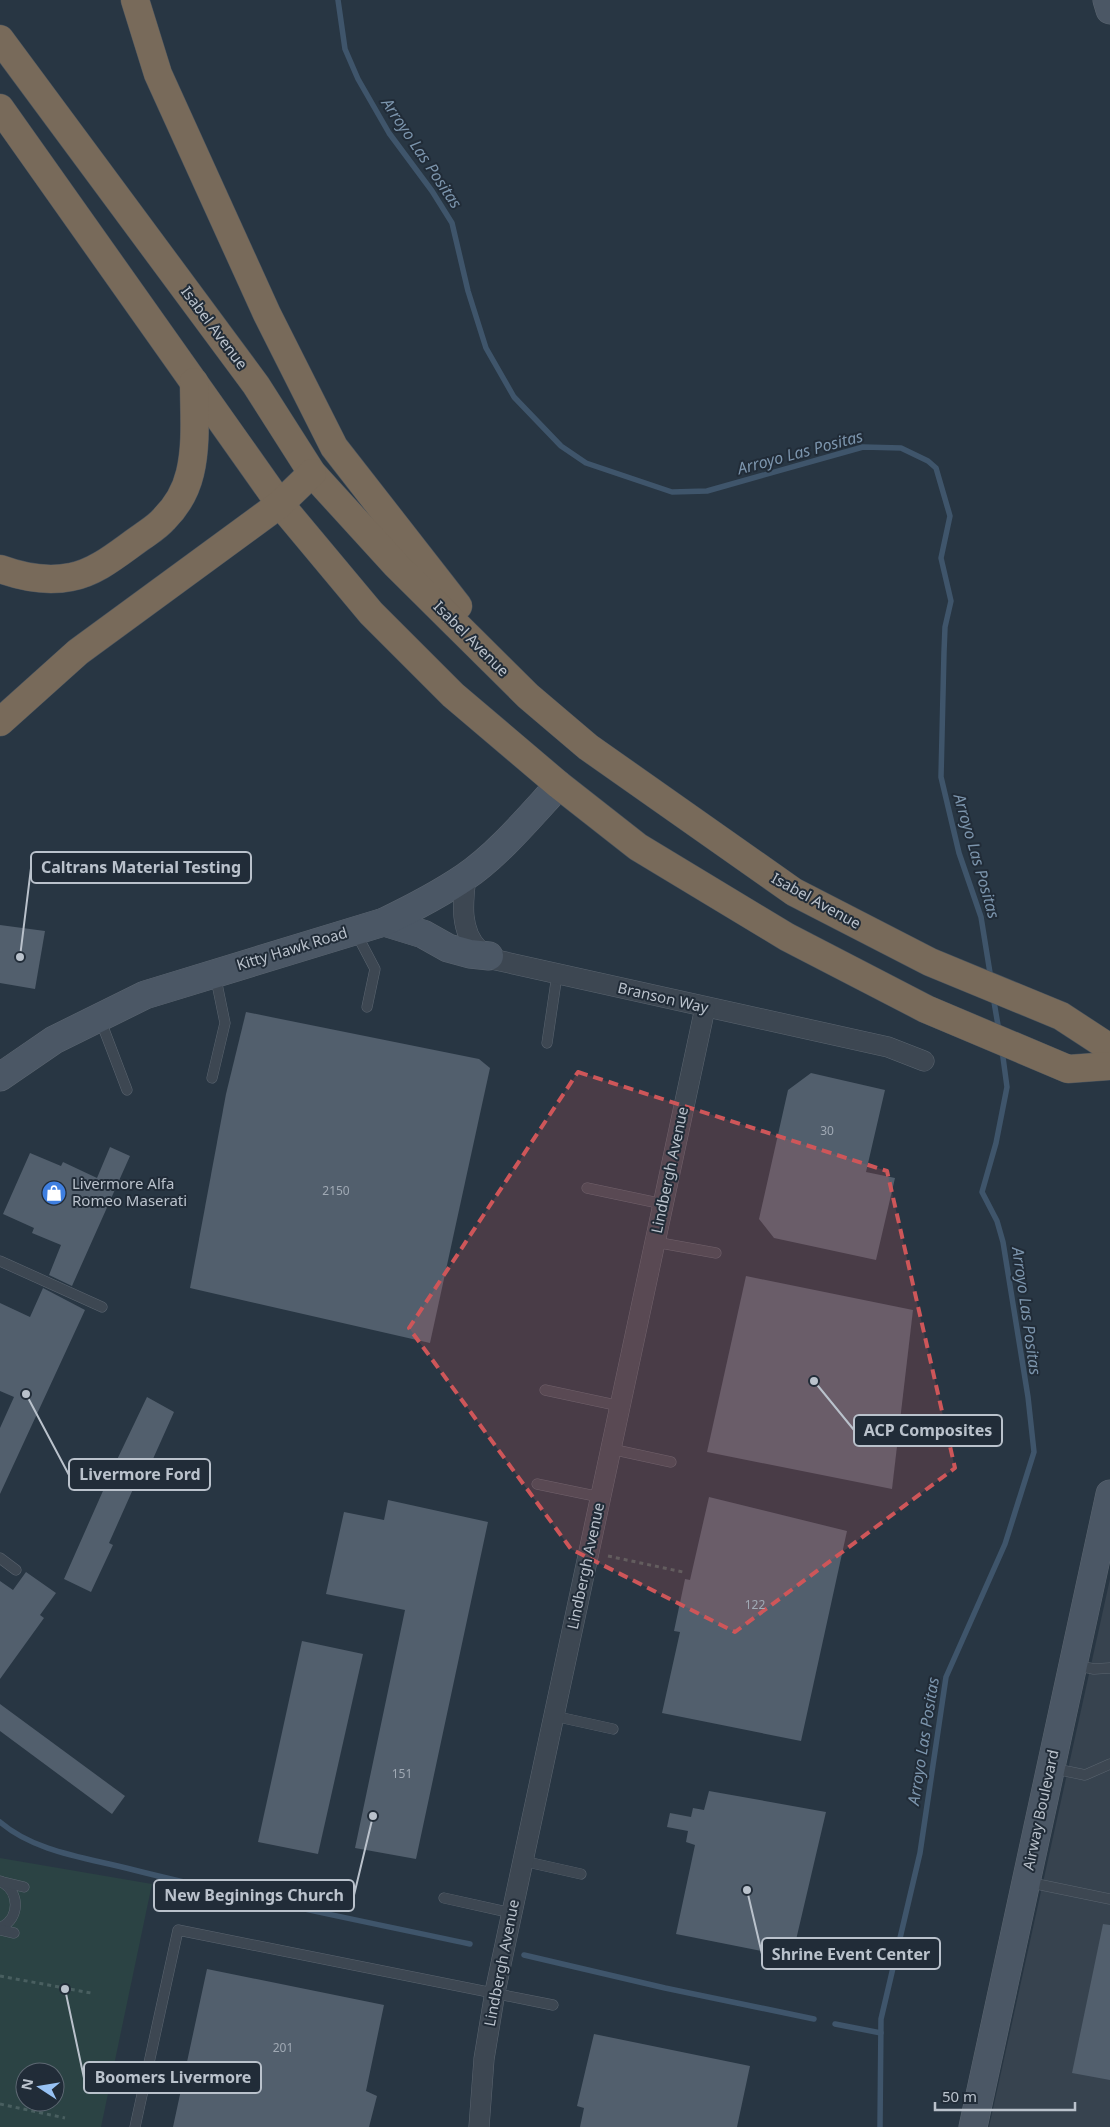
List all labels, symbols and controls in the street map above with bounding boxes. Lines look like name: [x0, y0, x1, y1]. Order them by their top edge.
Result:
water label: Arroyo Las Positas: [376, 93, 467, 213]
street label: Isabel Avenue: [177, 282, 253, 373]
water label: Arroyo Las Positas: [734, 425, 865, 480]
street label: Isabel Avenue: [430, 596, 514, 680]
water label: Arroyo Las Positas: [948, 790, 1005, 921]
callout: Caltrans Material Testing: [31, 852, 251, 883]
text: Caltrans Material Testing: [41, 856, 241, 878]
street label: Isabel Avenue: [768, 867, 865, 933]
street label: Kitty Hawk Road: [234, 922, 350, 974]
street label: Branson Way: [616, 977, 711, 1017]
street label: Lindbergh Avenue: [646, 1105, 692, 1235]
house number: 30: [820, 1122, 834, 1139]
place label: Livermore Alfa Romeo Maserati: [72, 1173, 187, 1210]
shop icon: Livermore Alfa Romeo Maserati: [41, 1180, 67, 1206]
house number: 2150: [322, 1182, 350, 1199]
water label: Arroyo Las Positas: [1007, 1245, 1047, 1376]
callout: ACP Composites: [854, 1415, 1002, 1446]
text: ACP Composites: [864, 1419, 992, 1441]
callout: Livermore Ford: [69, 1459, 210, 1490]
text: Livermore Ford: [79, 1463, 201, 1485]
street label: Lindbergh Avenue: [562, 1501, 608, 1631]
house number: 122: [745, 1596, 765, 1613]
water label: Arroyo Las Positas: [902, 1676, 944, 1807]
street label: Airway Boulevard: [1017, 1748, 1063, 1872]
house number: 151: [392, 1765, 412, 1782]
callout: New Beginings Church: [154, 1880, 354, 1911]
text: New Beginings Church: [164, 1884, 344, 1906]
street label: Lindbergh Avenue: [479, 1898, 523, 2028]
callout: Shrine Event Center: [762, 1938, 940, 1969]
text: Shrine Event Center: [772, 1943, 930, 1965]
house number: 201: [273, 2039, 293, 2056]
north arrow: [15, 2062, 65, 2112]
callout: Boomers Livermore: [84, 2062, 261, 2093]
text: Boomers Livermore: [95, 2066, 251, 2088]
text: N: [16, 2077, 37, 2092]
scale bar: [935, 2080, 1075, 2112]
text: 50 m: [942, 2086, 977, 2106]

